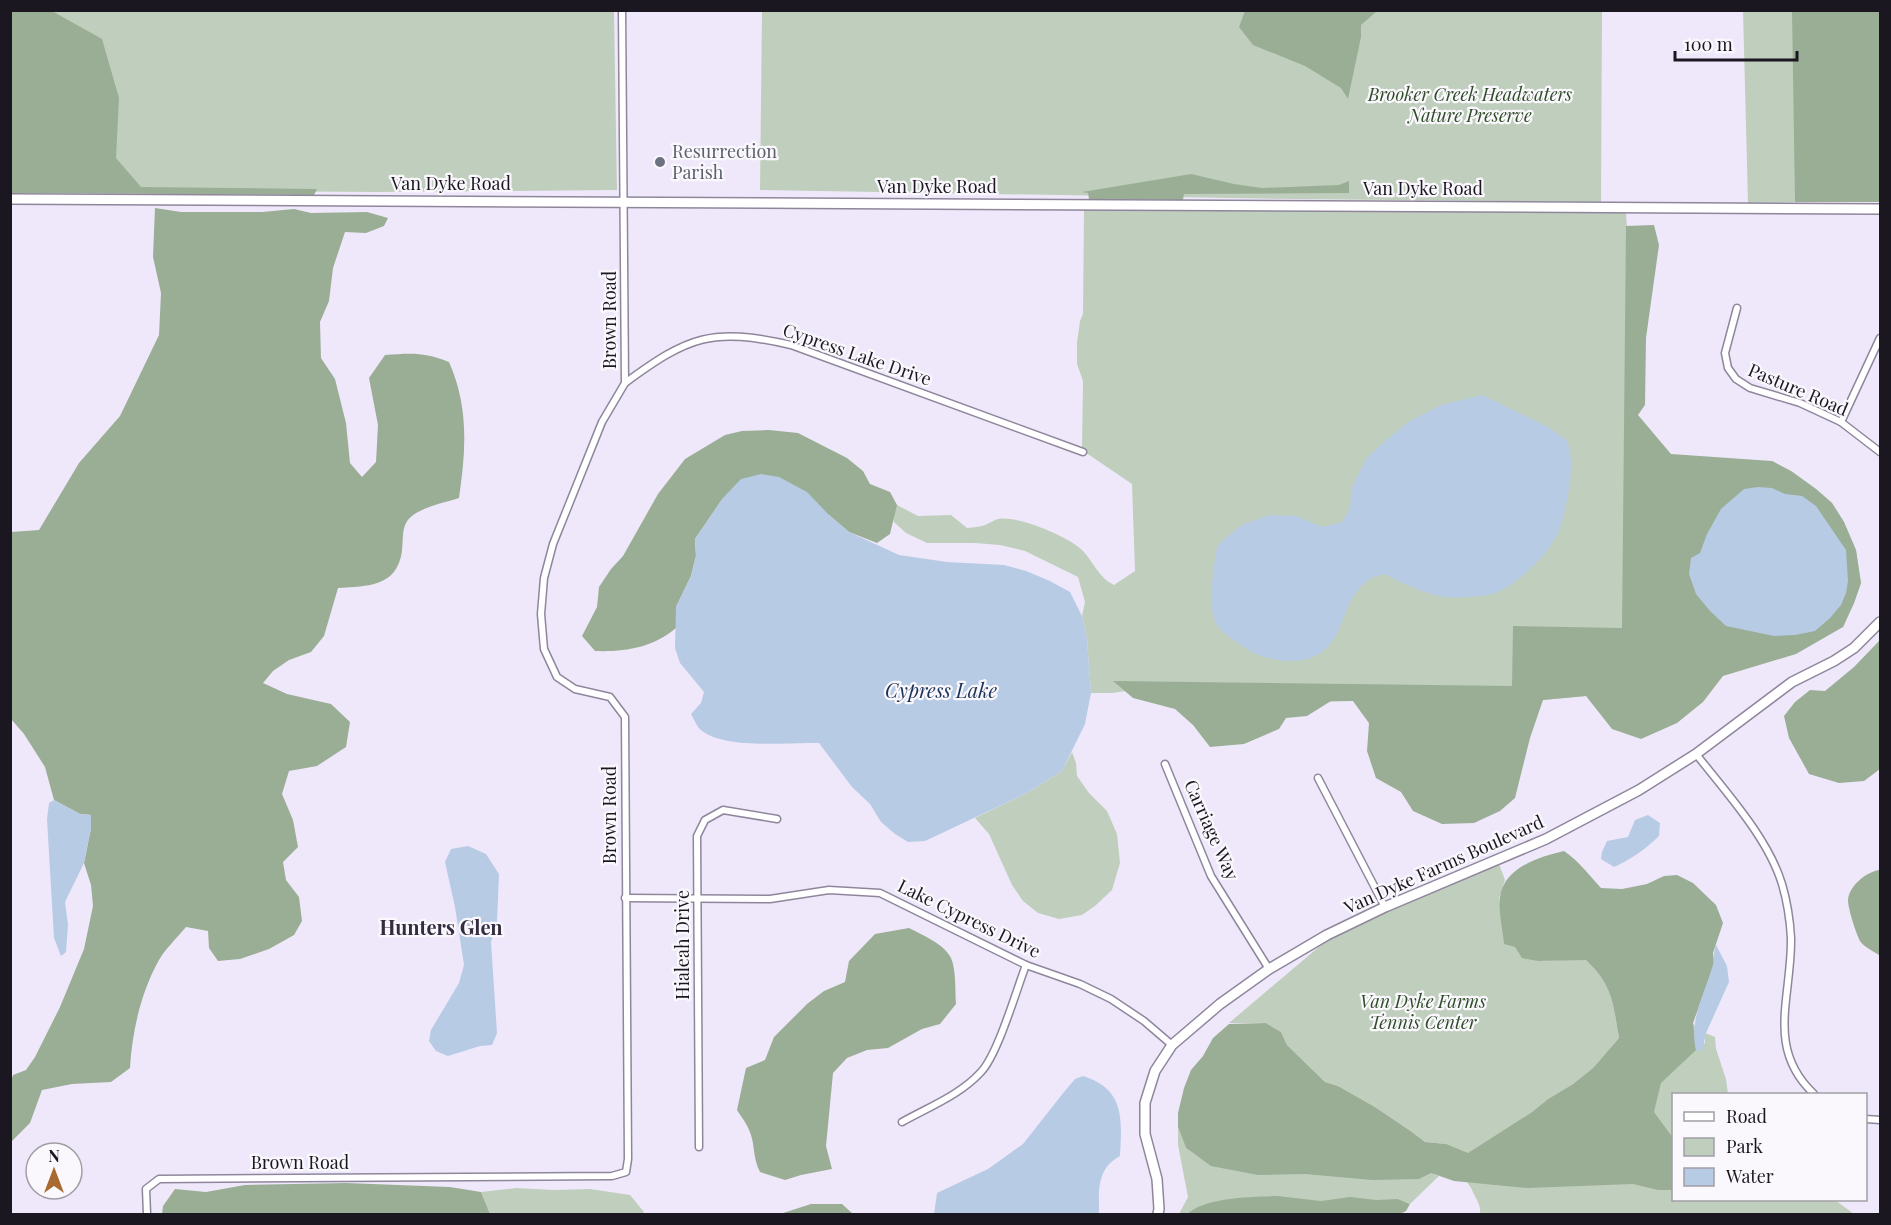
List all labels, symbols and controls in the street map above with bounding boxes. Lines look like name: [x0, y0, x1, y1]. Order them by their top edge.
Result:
scale bar: [1675, 24, 1796, 62]
text: 100 m: [1684, 32, 1733, 56]
park label: Brooker Creek Headwaters Nature Preserve: [1367, 82, 1572, 127]
place label: Resurrection Parish: [672, 139, 777, 184]
marker: Resurrection Parish: [653, 155, 667, 169]
street label: Van Dyke Road: [390, 171, 512, 195]
street label: Van Dyke Road: [876, 174, 998, 198]
street label: Van Dyke Road: [1362, 176, 1484, 200]
street label: Brown Road: [597, 270, 621, 369]
street label: Cypress Lake Drive: [780, 317, 935, 391]
street label: Pasture Road: [1745, 357, 1853, 421]
water label: Cypress Lake: [885, 676, 997, 703]
street label: Brown Road: [597, 765, 621, 864]
street label: Carriage Way: [1179, 776, 1245, 883]
street label: Van Dyke Farms Boulevard: [1339, 809, 1548, 919]
street label: Lake Cypress Drive: [894, 873, 1045, 963]
street label: Hialeah Drive: [670, 890, 694, 1000]
district label: Hunters Glen: [379, 913, 503, 940]
park label: Van Dyke Farms Tennis Center: [1360, 989, 1486, 1034]
legend: [1672, 1093, 1867, 1201]
text: Road: [1726, 1104, 1767, 1128]
text: Park: [1726, 1134, 1763, 1158]
north arrow: [24, 1141, 84, 1201]
text: N: [48, 1145, 60, 1166]
street label: Brown Road: [251, 1150, 350, 1174]
text: Water: [1725, 1164, 1774, 1188]

